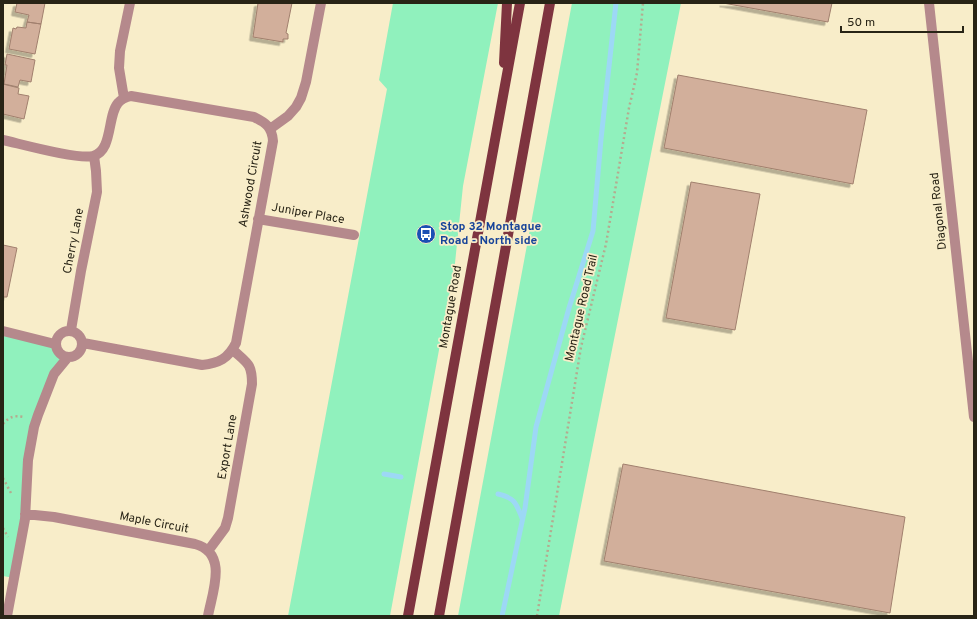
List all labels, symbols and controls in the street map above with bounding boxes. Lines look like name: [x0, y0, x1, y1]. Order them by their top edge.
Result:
scale bar: [841, 8, 963, 34]
text: 50 m: [847, 15, 875, 31]
street label: Ashwood Circuit: [236, 139, 266, 229]
street label: Diagonal Road: [927, 171, 951, 251]
street label: Juniper Place: [270, 200, 346, 228]
street label: Cherry Lane: [60, 207, 88, 275]
place label: Stop 32 Montague Road - North side: [440, 219, 541, 249]
bus stop icon: Stop 32 Montague Road - North side: [415, 223, 437, 245]
street label: Montague Road Trail: [562, 253, 602, 363]
street label: Montague Road: [436, 264, 466, 350]
street label: Export Lane: [214, 413, 242, 481]
street label: Maple Circuit: [118, 508, 190, 538]

